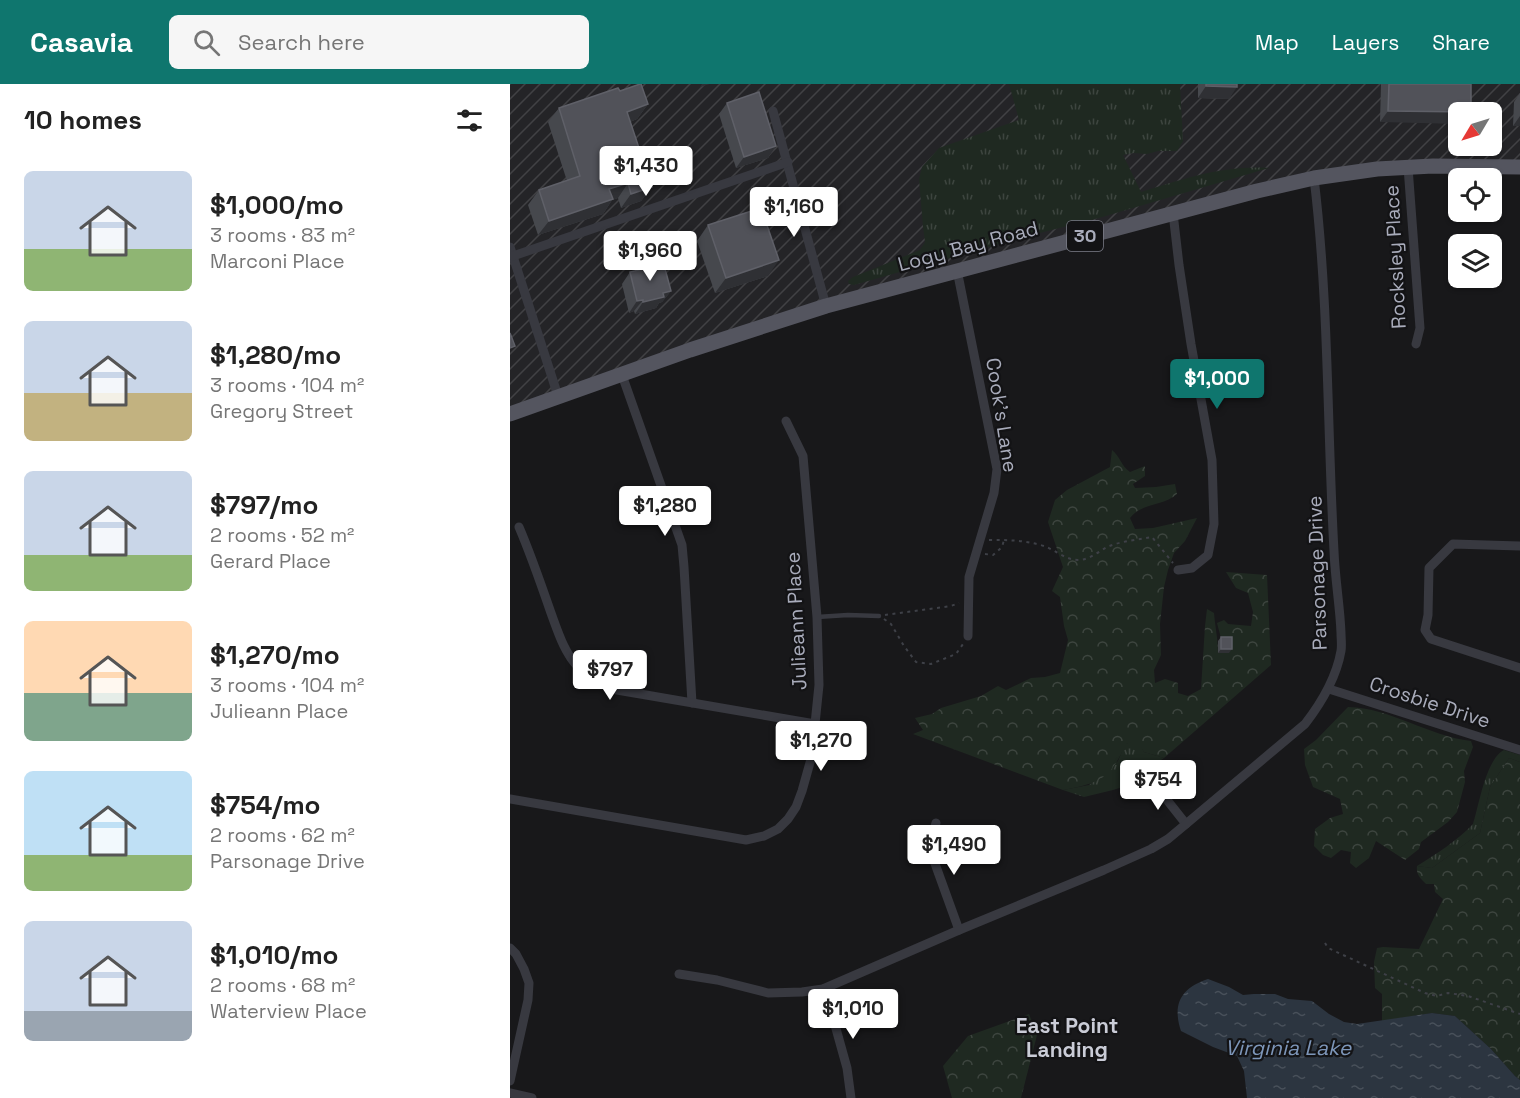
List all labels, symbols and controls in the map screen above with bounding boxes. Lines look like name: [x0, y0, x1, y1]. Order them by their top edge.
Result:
search box: [169, 15, 589, 69]
text: Casavia: [30, 24, 133, 60]
icon: search: [190, 26, 223, 59]
text: Search here: [238, 28, 365, 56]
text: Map: [1255, 29, 1299, 56]
text: Layers: [1332, 29, 1399, 56]
text: Share: [1432, 29, 1490, 56]
north arrow: [1448, 102, 1502, 156]
map controls: [1448, 102, 1502, 288]
text: 10 homes: [24, 103, 142, 137]
icon: filters: [453, 104, 486, 137]
pin: $1,430: [597, 146, 695, 197]
text: $1,430: [614, 152, 678, 178]
button: locate: [1448, 168, 1502, 222]
street label: Rocksley Place: [1378, 184, 1412, 330]
pin: $1,160: [745, 187, 843, 238]
text: $1,000/mo: [210, 188, 344, 222]
text: $1,160: [764, 193, 824, 219]
icon: home: [72, 195, 144, 267]
street label: Logy Bay Road: [895, 215, 1041, 277]
road number: 30: [1067, 221, 1103, 251]
text: 3 rooms · 83 m²: [210, 222, 355, 248]
pin: $1,960: [601, 231, 699, 282]
button: layers: [1448, 234, 1502, 288]
text: $1,960: [618, 237, 682, 263]
text: Marconi Place: [210, 248, 345, 274]
text: $1,280/mo: [210, 338, 341, 372]
icon: home: [72, 345, 144, 417]
street label: Cook's Lane: [980, 356, 1024, 474]
pin: $1,000: [1168, 359, 1266, 410]
text: $1,000: [1184, 365, 1250, 391]
text: 3 rooms · 104 m²: [210, 372, 364, 398]
text: Gregory Street: [210, 398, 353, 424]
pin: $1,280: [616, 486, 714, 537]
text: $797/mo: [210, 488, 318, 522]
text: $1,280: [633, 492, 697, 518]
icon: home: [72, 495, 144, 567]
street label: Parsonage Drive: [1301, 495, 1333, 651]
text: 2 rooms · 52 m²: [210, 522, 354, 548]
text: Gerard Place: [210, 548, 331, 574]
street label: Julieann Place: [779, 551, 813, 691]
text: $1,270/mo: [210, 638, 340, 672]
icon: home: [72, 645, 144, 717]
pin: $797: [574, 650, 646, 701]
text: $797: [587, 656, 633, 682]
street label: Crosbie Drive: [1366, 670, 1494, 734]
text: 3 rooms · 104 m²: [210, 672, 364, 698]
text: Julieann Place: [210, 698, 348, 724]
pin: $1,270: [772, 721, 870, 772]
text: $1,270: [790, 727, 852, 753]
pin: $754: [1122, 760, 1194, 811]
text: $754: [1134, 766, 1182, 792]
text: $754/mo: [210, 788, 321, 822]
icon: home: [72, 795, 144, 867]
text: 2 rooms · 62 m²: [210, 822, 355, 848]
pin: $1,490: [905, 825, 1003, 876]
text: $1,490: [921, 831, 987, 857]
text: Parsonage Drive: [210, 848, 365, 874]
text: $1,010/mo: [210, 938, 339, 972]
icon: home: [72, 945, 144, 1017]
text: 2 rooms · 68 m²: [210, 972, 355, 998]
pin: $1,010: [804, 989, 902, 1040]
text: $1,010: [822, 995, 884, 1021]
text: Waterview Place: [210, 998, 367, 1024]
district label: East Point Landing: [1016, 1012, 1118, 1063]
water label: Virginia Lake: [1225, 1034, 1353, 1061]

